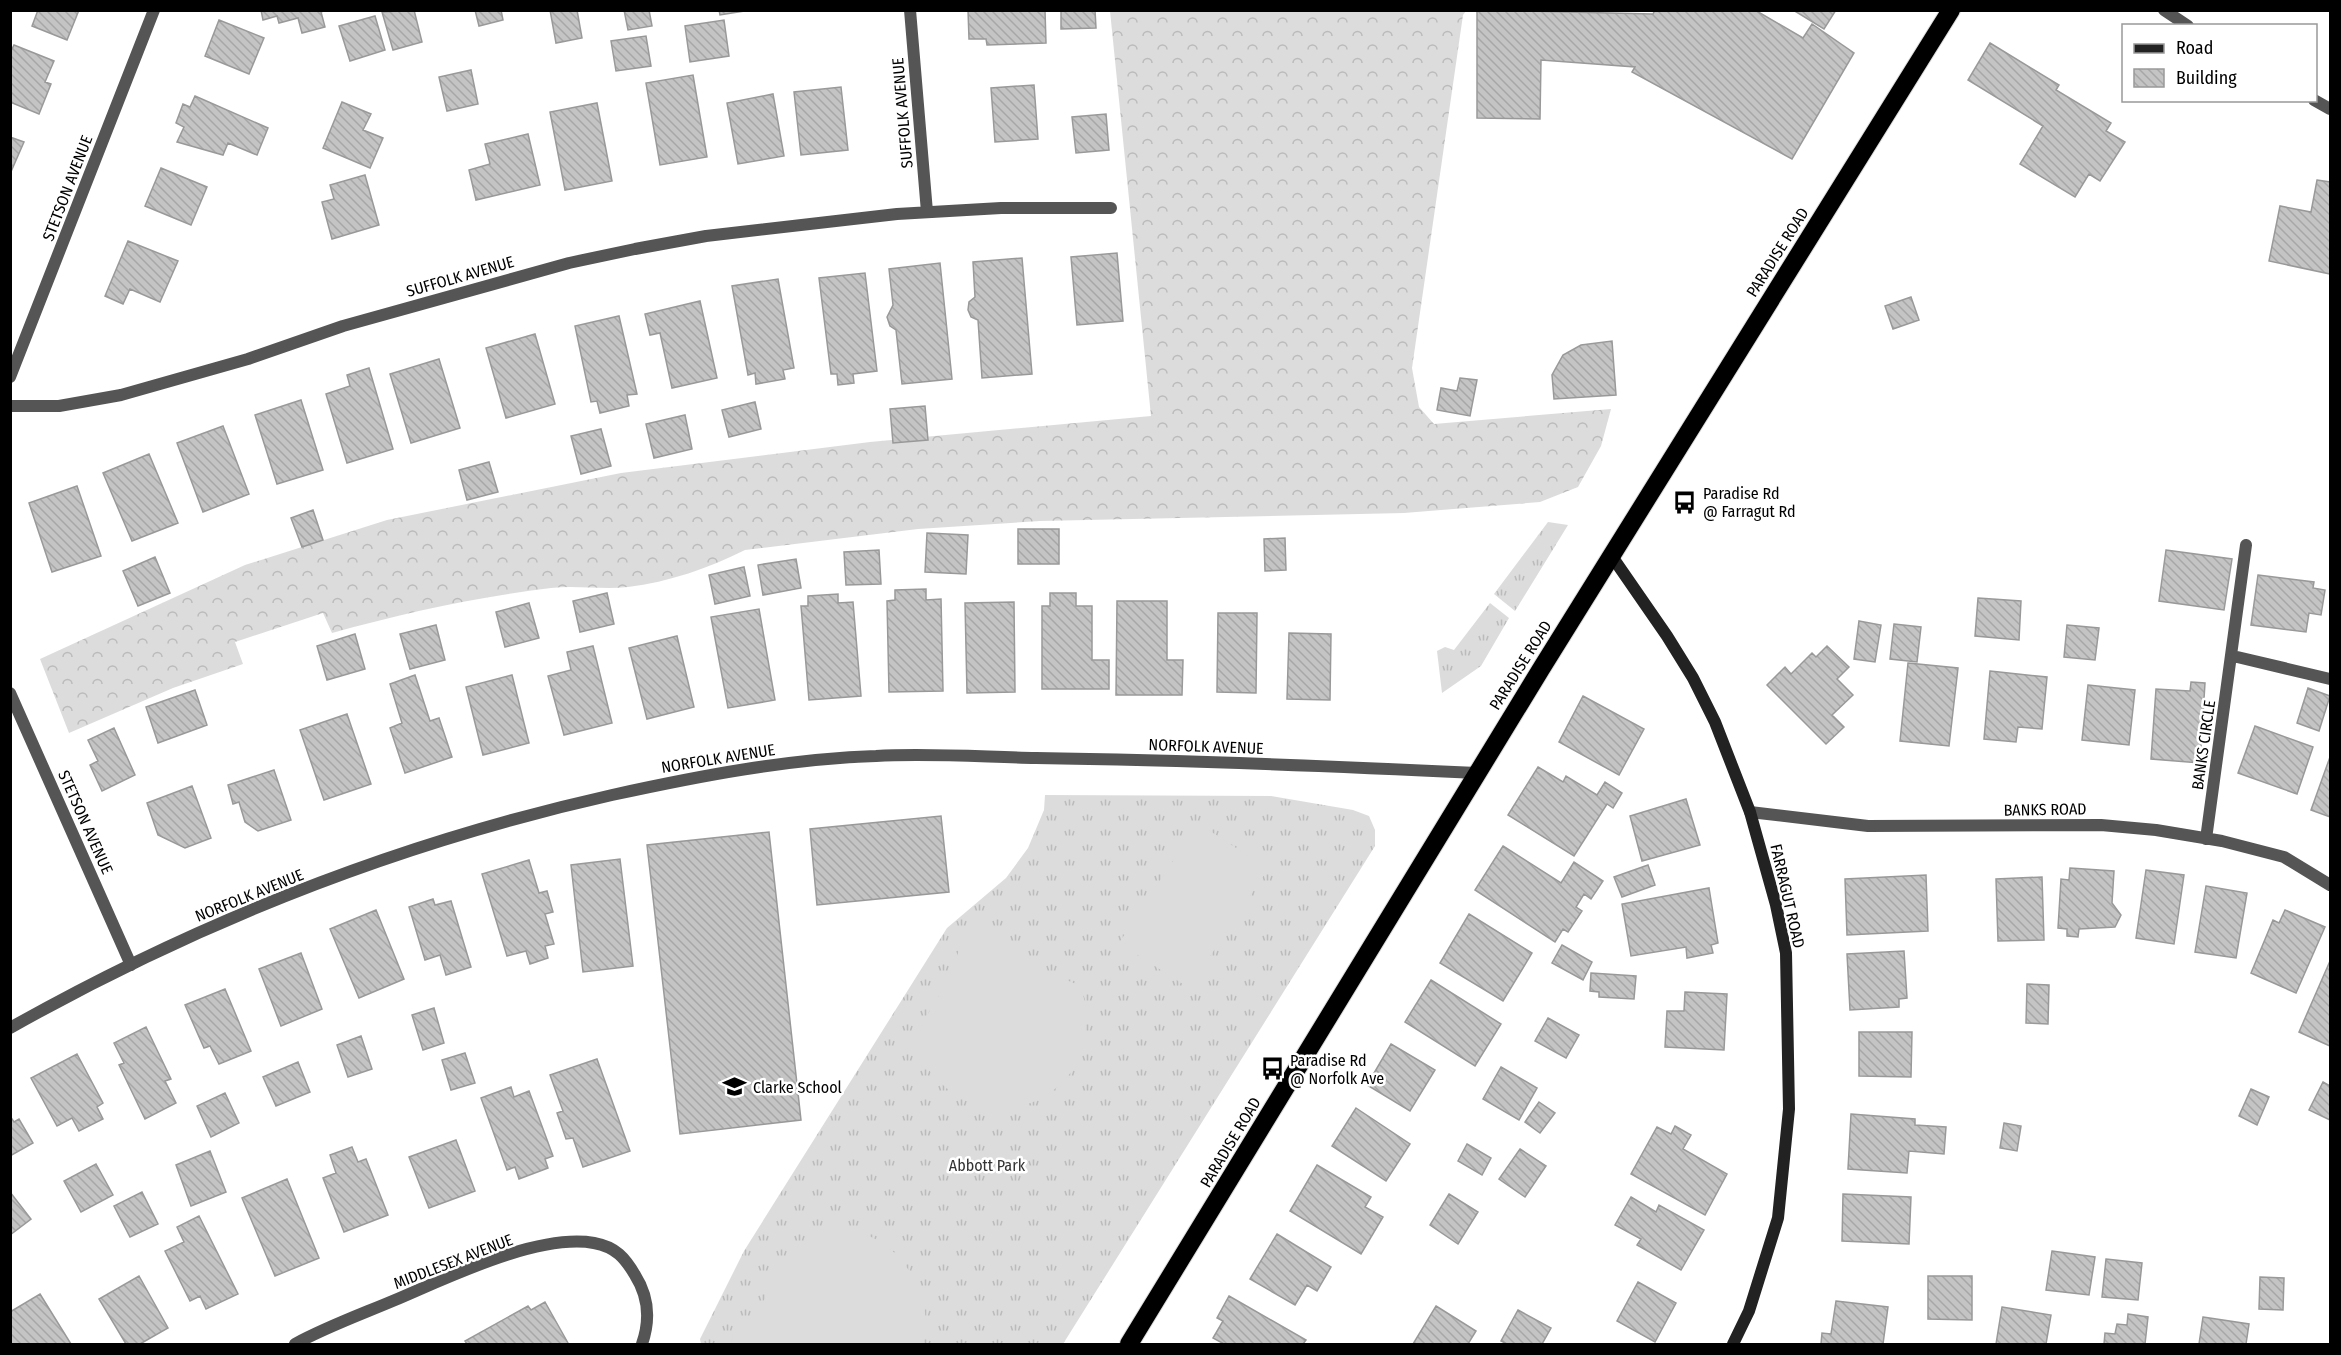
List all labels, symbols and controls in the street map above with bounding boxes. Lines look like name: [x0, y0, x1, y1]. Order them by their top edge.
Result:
legend: [2122, 24, 2317, 102]
text: Road: [2176, 37, 2213, 59]
street label: SUFFOLK AVENUE: [888, 57, 917, 169]
text: Building: [2176, 67, 2237, 89]
street label: STETSON AVENUE: [39, 133, 96, 244]
street label: PARADISE ROAD: [1742, 204, 1812, 300]
street label: SUFFOLK AVENUE: [404, 252, 516, 301]
place label: Paradise Rd @ Farragut Rd: [1703, 484, 1796, 521]
bus stop icon: Paradise Rd @ Farragut Rd: [1672, 489, 1698, 515]
street label: PARADISE ROAD: [1485, 617, 1555, 713]
street label: BANKS CIRCLE: [2188, 699, 2219, 791]
street label: NORFOLK AVENUE: [1148, 735, 1264, 758]
street label: NORFOLK AVENUE: [660, 740, 776, 777]
street label: STETSON AVENUE: [54, 767, 117, 877]
street label: BANKS ROAD: [2003, 799, 2087, 820]
street label: FARRAGUT ROAD: [1766, 842, 1809, 950]
street label: NORFOLK AVENUE: [192, 865, 306, 926]
place label: Paradise Rd @ Norfolk Ave: [1290, 1051, 1384, 1088]
bus stop icon: Paradise Rd @ Norfolk Ave: [1259, 1056, 1285, 1082]
school or university icon: Clarke School: [722, 1074, 748, 1100]
place label: Clarke School: [753, 1078, 842, 1097]
street label: PARADISE ROAD: [1196, 1094, 1265, 1191]
park label: Abbott Park: [949, 1156, 1026, 1175]
street label: MIDDLESEX AVENUE: [391, 1230, 515, 1293]

